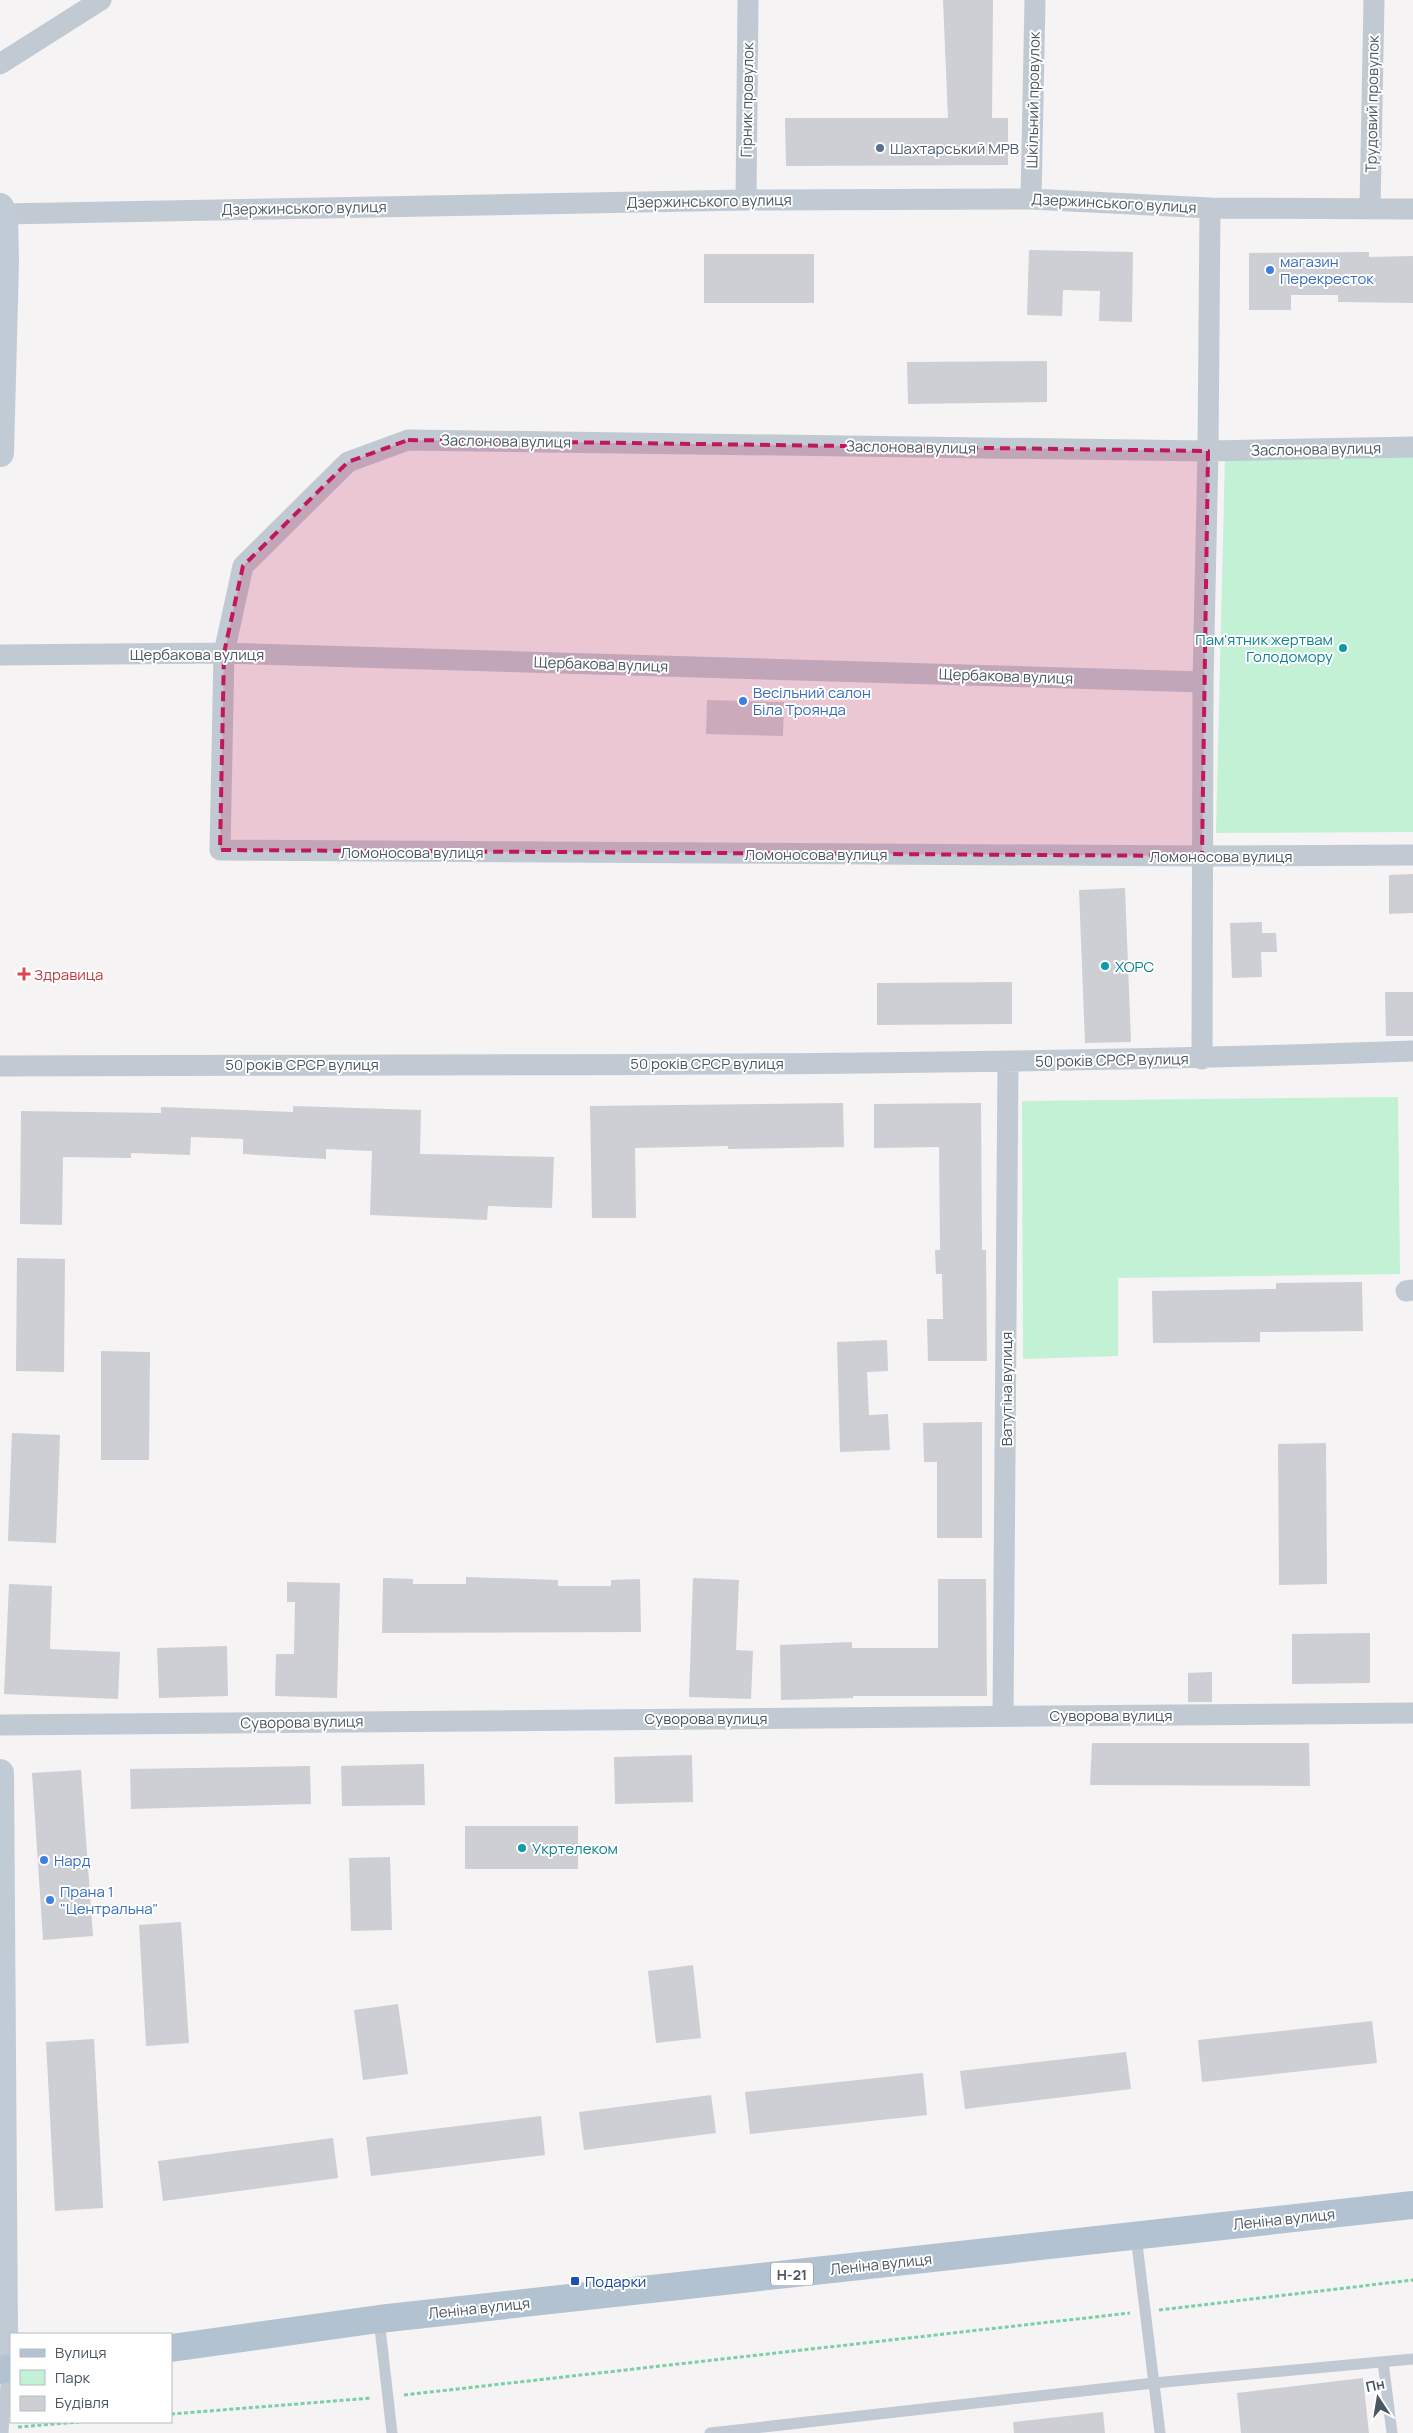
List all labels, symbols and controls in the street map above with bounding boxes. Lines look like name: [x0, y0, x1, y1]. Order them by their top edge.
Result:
street label: Шкільний провулок: [1021, 31, 1045, 169]
street label: Трудовий провулок: [1360, 35, 1384, 173]
street label: Гірник провулок: [735, 42, 759, 158]
place label: Шахтарський МРВ: [890, 138, 1019, 159]
marker: Шахтарський МРВ: [874, 142, 886, 154]
street label: Дзержинського вулиця: [1031, 188, 1197, 218]
street label: Дзержинського вулиця: [626, 189, 792, 213]
street label: Дзержинського вулиця: [221, 196, 387, 220]
place label: магазин Перекресток: [1280, 251, 1374, 289]
marker: магазин Перекресток: [1264, 264, 1276, 276]
street label: Заслонова вулиця: [441, 429, 571, 453]
street label: Заслонова вулиця: [846, 435, 976, 459]
street label: Заслонова вулиця: [1251, 437, 1381, 461]
place label: Пам'ятник жертвам Голодомору: [1195, 629, 1333, 667]
marker: Пам'ятник жертвам Голодомору: [1337, 642, 1349, 654]
street label: Щербакова вулиця: [130, 644, 264, 665]
street label: Щербакова вулиця: [533, 651, 669, 677]
street label: Щербакова вулиця: [938, 663, 1074, 689]
place label: Весільний салон Біла Троянда: [753, 682, 871, 720]
marker: Весільний салон Біла Троянда: [737, 695, 749, 707]
street label: Ломоносова вулиця: [340, 842, 484, 863]
street label: Ломоносова вулиця: [744, 844, 888, 865]
street label: Ломоносова вулиця: [1149, 846, 1293, 867]
place label: ХОРС: [1115, 956, 1155, 977]
marker: ХОРС: [1099, 960, 1111, 972]
place label: Здравица: [34, 964, 103, 985]
marker: Здравица: [18, 968, 30, 980]
street label: 50 років СРСР вулиця: [1035, 1048, 1189, 1072]
street label: 50 років СРСР вулиця: [630, 1053, 784, 1074]
street label: 50 років СРСР вулиця: [225, 1054, 379, 1075]
street label: Ватутіна вулиця: [996, 1332, 1017, 1446]
street label: Суворова вулиця: [1049, 1705, 1173, 1726]
street label: Суворова вулиця: [644, 1708, 768, 1729]
street label: Суворова вулиця: [240, 1710, 364, 1734]
place label: Укртелеком: [532, 1838, 618, 1859]
marker: Укртелеком: [516, 1842, 528, 1854]
place label: Нард: [54, 1850, 90, 1871]
marker: Нард: [38, 1854, 50, 1866]
place label: Прана 1 "Центральна": [60, 1881, 158, 1919]
marker: Прана 1 "Центральна": [44, 1894, 56, 1906]
street label: Леніна вулиця: [1232, 2203, 1336, 2235]
street label: Леніна вулиця: [829, 2248, 933, 2280]
road number: Н-21: [771, 2262, 813, 2286]
place label: Подарки: [585, 2271, 646, 2292]
marker: Подарки: [569, 2275, 581, 2287]
street label: Леніна вулиця: [427, 2292, 531, 2324]
legend: [10, 2333, 172, 2423]
text: Вулиця: [55, 2342, 107, 2363]
text: Парк: [55, 2367, 91, 2388]
north arrow: [1353, 2373, 1403, 2423]
text: Пн: [1364, 2374, 1386, 2396]
text: Будівля: [55, 2392, 109, 2413]

